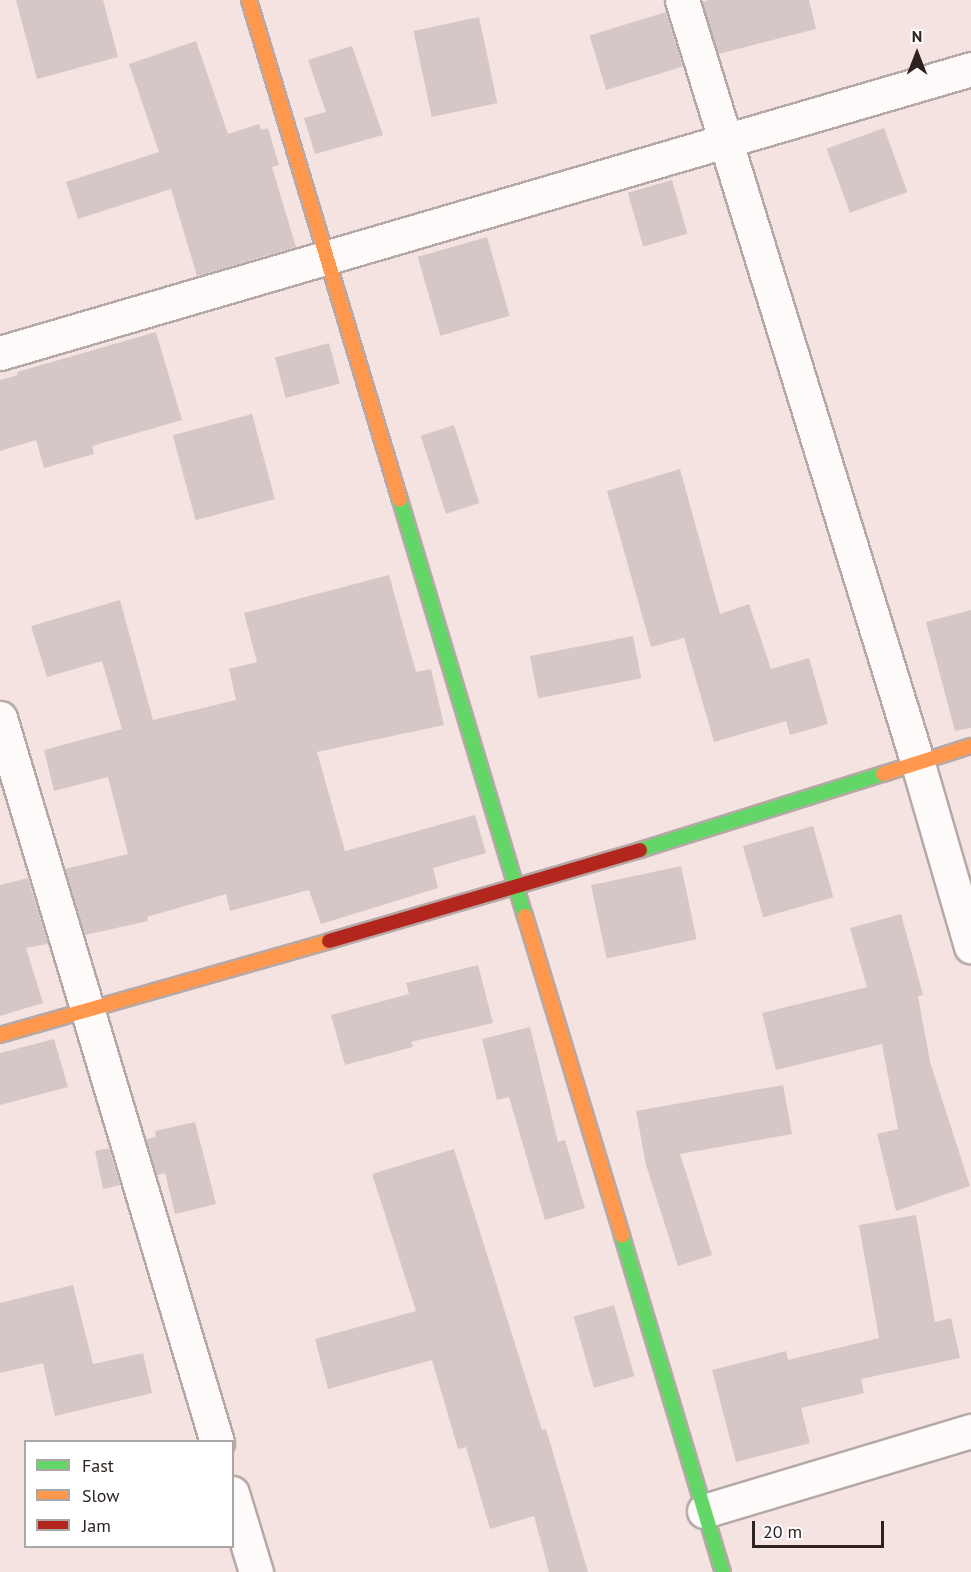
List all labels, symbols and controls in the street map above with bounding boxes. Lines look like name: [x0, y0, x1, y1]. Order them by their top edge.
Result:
north arrow: [887, 24, 947, 84]
text: N: [912, 26, 922, 46]
legend: [24, 1440, 234, 1548]
text: Fast: [82, 1454, 114, 1477]
text: Slow: [82, 1484, 120, 1507]
scale bar: [755, 1509, 887, 1547]
text: Jam: [82, 1514, 111, 1537]
text: 20 m: [763, 1520, 802, 1543]

